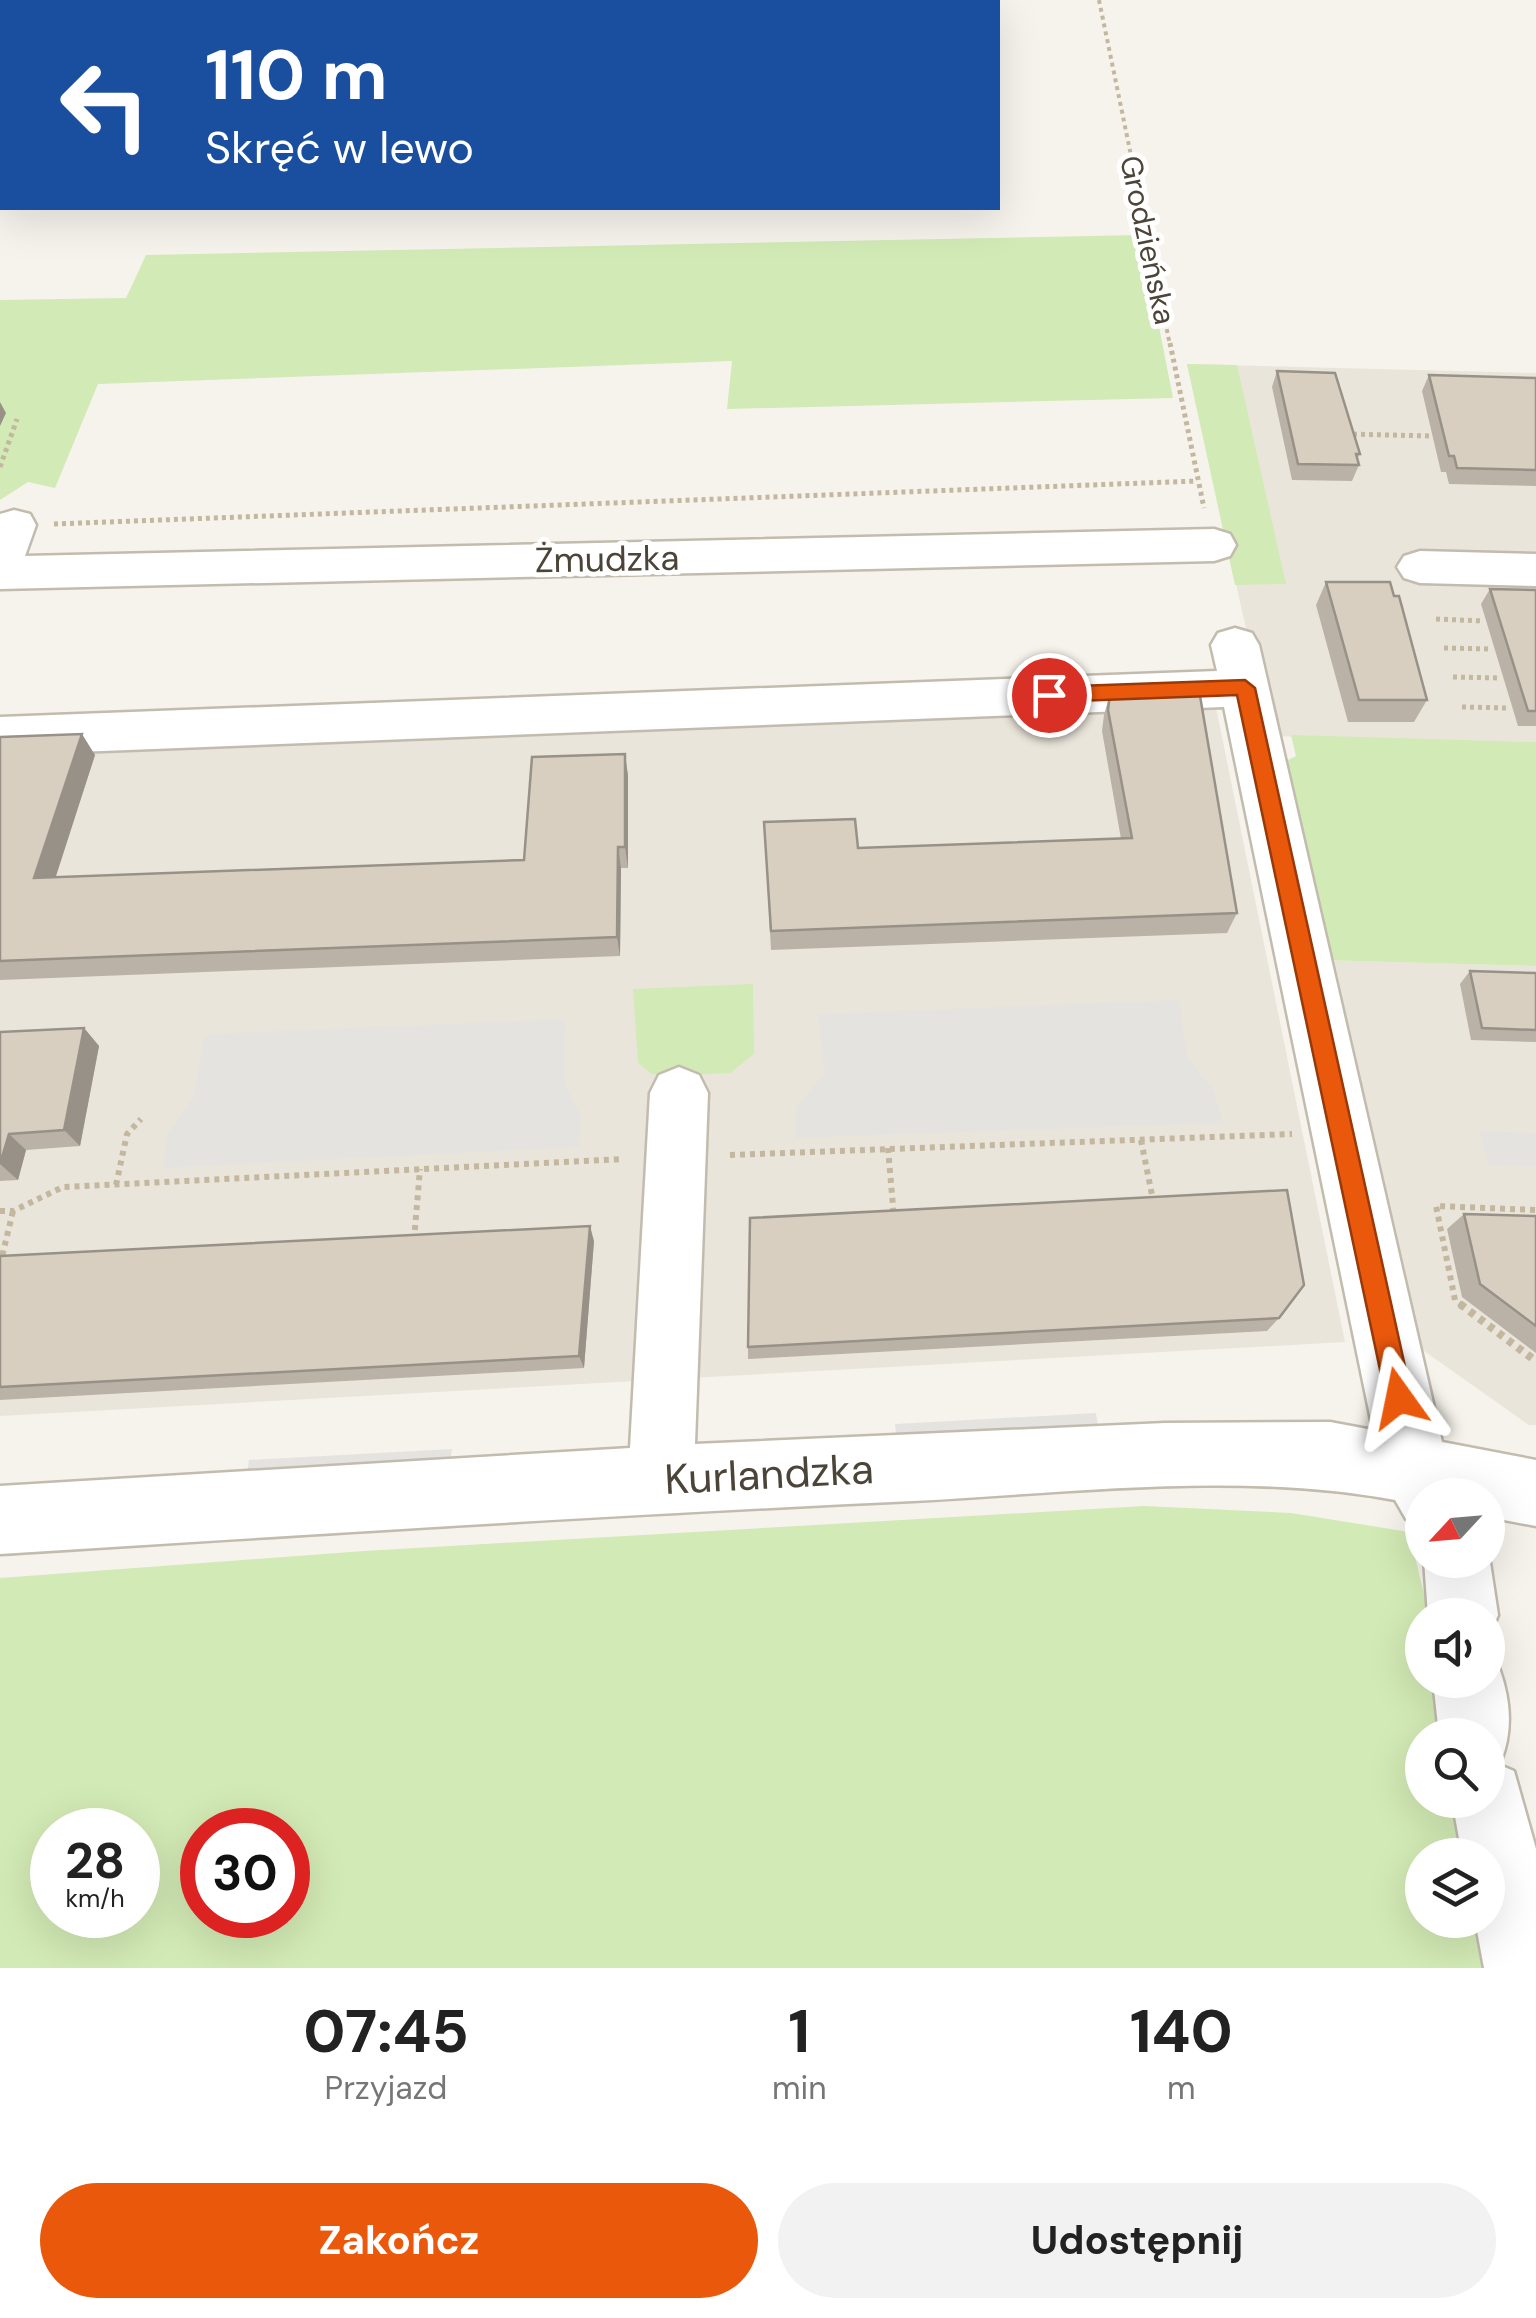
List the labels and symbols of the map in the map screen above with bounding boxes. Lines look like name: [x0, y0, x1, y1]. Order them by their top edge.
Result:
street label: Grodzieńska: [1111, 152, 1185, 328]
street label: Żmudzka: [534, 535, 680, 583]
pin: [1007, 653, 1092, 738]
position arrow: [1347, 1346, 1451, 1450]
street label: Kurlandzka: [663, 1441, 875, 1507]
north arrow: [1405, 1478, 1505, 1578]
speed limit sign: 30: [180, 1808, 310, 1938]

